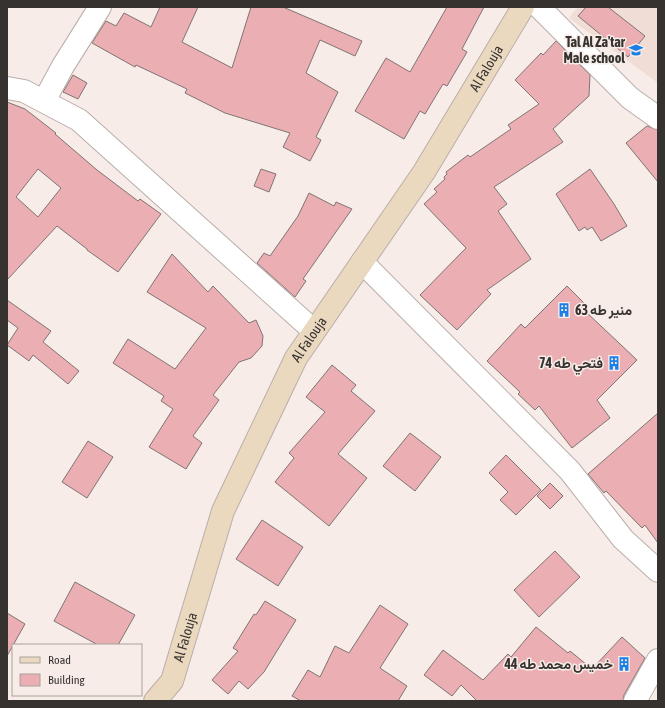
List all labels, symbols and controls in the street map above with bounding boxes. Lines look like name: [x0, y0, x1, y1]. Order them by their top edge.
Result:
place label: Tal Al Za'tar Male school: [563, 34, 626, 66]
street label: Al Falouja: [466, 42, 506, 94]
school or university icon: Tal Al Za'tar Male school: [628, 42, 644, 58]
building icon: منير طه 63: [556, 302, 572, 318]
place label: منير طه 63: [575, 302, 633, 319]
street label: Al Falouja: [288, 314, 330, 365]
place label: فتحي طه 74: [539, 355, 603, 375]
building icon: فتحي طه 74: [606, 355, 622, 371]
street label: Al Falouja: [170, 610, 200, 664]
legend: [12, 644, 142, 696]
text: Road: [48, 653, 71, 667]
place label: خميس محمد طه 44: [504, 656, 613, 673]
building icon: خميس محمد طه 44: [616, 656, 632, 672]
text: Building: [48, 673, 86, 687]

